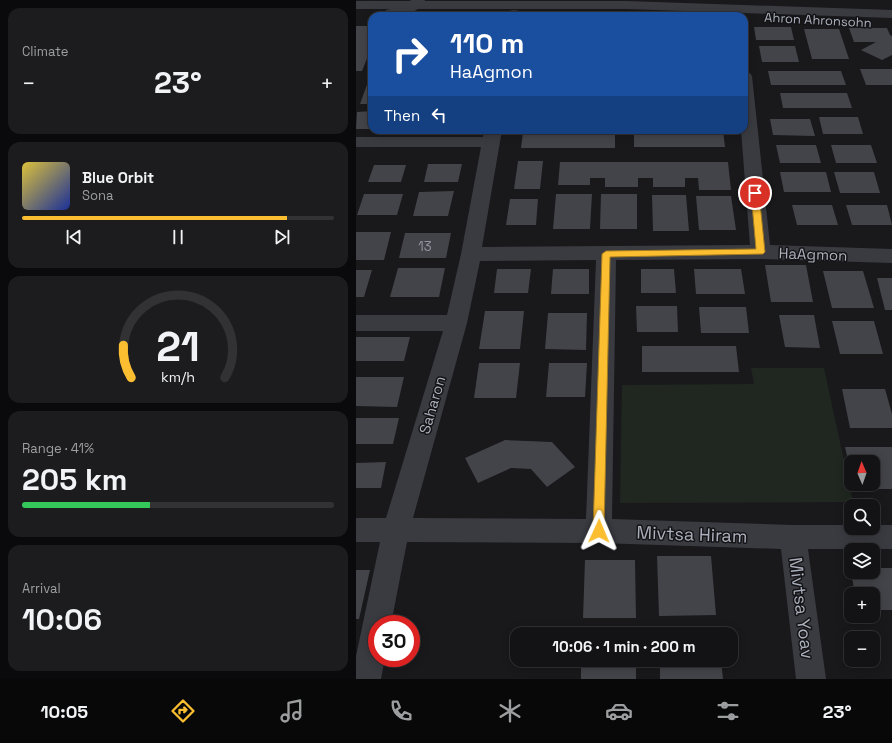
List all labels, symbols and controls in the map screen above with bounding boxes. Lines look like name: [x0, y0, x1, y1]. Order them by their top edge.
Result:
street label: Ahron Ahronsohn: [764, 9, 872, 31]
text: 110 m: [450, 25, 524, 61]
icon: right: [384, 28, 436, 80]
text: Climate: [22, 43, 68, 60]
text: HaAgmon: [450, 60, 533, 83]
text: 23°: [154, 63, 202, 102]
text: −: [22, 69, 36, 97]
text: +: [320, 69, 334, 97]
icon: left: [428, 104, 450, 126]
text: Then: [384, 106, 420, 125]
text: Blue Orbit: [82, 168, 154, 187]
pin: [738, 176, 772, 210]
icon: arrive: [744, 182, 766, 204]
text: Sona: [82, 187, 113, 204]
icon: previous: [63, 226, 85, 248]
icon: pause: [167, 226, 189, 248]
icon: next: [271, 226, 293, 248]
house number: 13: [418, 238, 432, 255]
street label: HaAgmon: [778, 243, 848, 265]
text: 21: [156, 319, 200, 372]
text: km/h: [161, 367, 195, 385]
street label: Saharon: [415, 374, 449, 436]
text: Range · 41%: [22, 440, 94, 457]
north arrow: [844, 455, 880, 491]
map controls: [844, 455, 880, 667]
text: 205 km: [22, 460, 127, 499]
button: search: [844, 499, 880, 535]
position arrow: [578, 510, 620, 552]
street label: Mivtsa Hiram: [636, 521, 748, 547]
button: layers: [844, 543, 880, 579]
street label: Mivtsa Yoav: [784, 556, 820, 660]
text: Arrival: [22, 580, 61, 597]
button: +: [844, 587, 880, 623]
text: 10:06: [22, 600, 102, 639]
speed limit sign: 30: [368, 615, 420, 667]
button: −: [844, 631, 880, 667]
text: 10:06 · 1 min · 200 m: [552, 637, 696, 656]
icon: directions: [169, 697, 197, 725]
icon: music: [278, 697, 306, 725]
icon: phone: [387, 697, 415, 725]
icon: climate: [496, 697, 524, 725]
icon: car: [605, 697, 633, 725]
icon: filters: [714, 697, 742, 725]
text: 10:05: [40, 700, 88, 723]
text: 23°: [823, 700, 852, 723]

